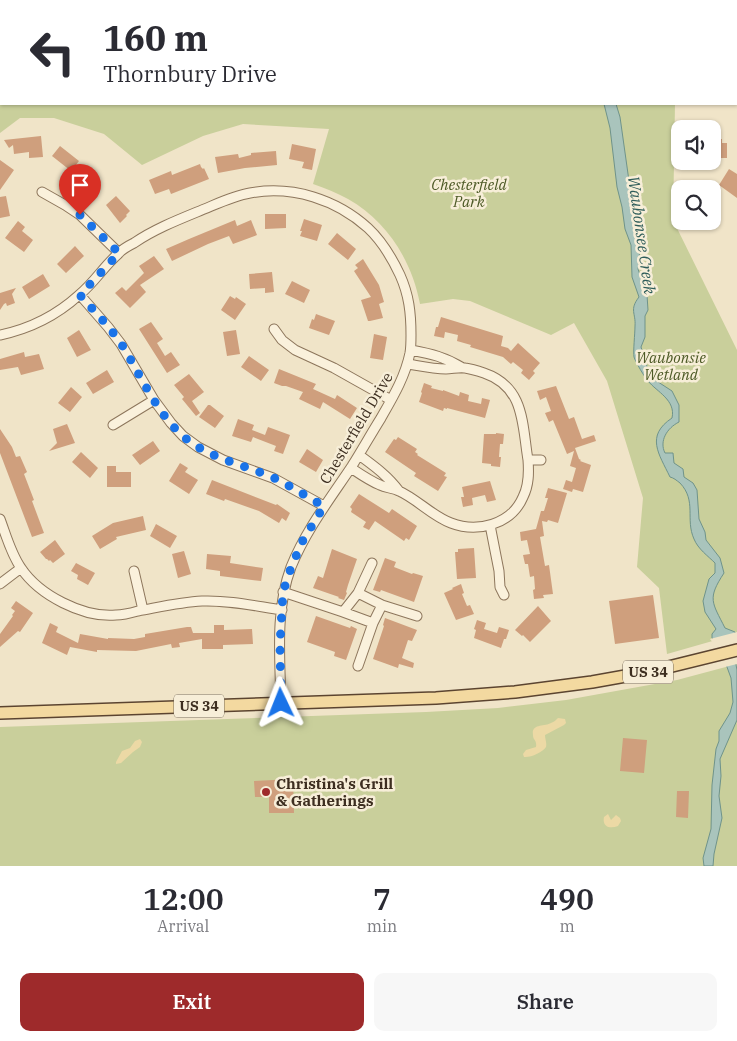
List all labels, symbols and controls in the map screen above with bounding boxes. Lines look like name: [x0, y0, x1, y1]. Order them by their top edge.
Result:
text: 160 m: [103, 15, 208, 61]
icon: left: [20, 20, 85, 85]
text: Thornbury Drive: [103, 59, 277, 88]
map controls: [671, 120, 721, 230]
button: sound: [671, 120, 721, 170]
pin: [59, 164, 101, 215]
icon: arrive: [66, 171, 94, 199]
park label: Chesterfield Park: [431, 175, 508, 211]
water label: Waubonsee Creek: [624, 175, 660, 296]
button: search: [671, 180, 721, 230]
park label: Waubonsie Wetland: [636, 348, 706, 384]
street label: Chesterfield Drive: [315, 369, 397, 487]
road number: US 34: [623, 660, 673, 684]
position arrow: [254, 676, 306, 728]
road number: US 34: [174, 694, 224, 718]
place label: Christina's Grill & Gatherings: [276, 774, 393, 810]
marker: Christina's Grill & Gatherings: [260, 786, 272, 798]
text: 12:00: [143, 879, 224, 918]
text: 7: [373, 879, 391, 918]
text: 490: [540, 879, 594, 918]
text: Arrival: [157, 916, 209, 936]
text: min: [367, 916, 397, 936]
text: m: [559, 916, 575, 936]
button: Exit: [20, 973, 364, 1031]
button: Share: [374, 973, 717, 1031]

